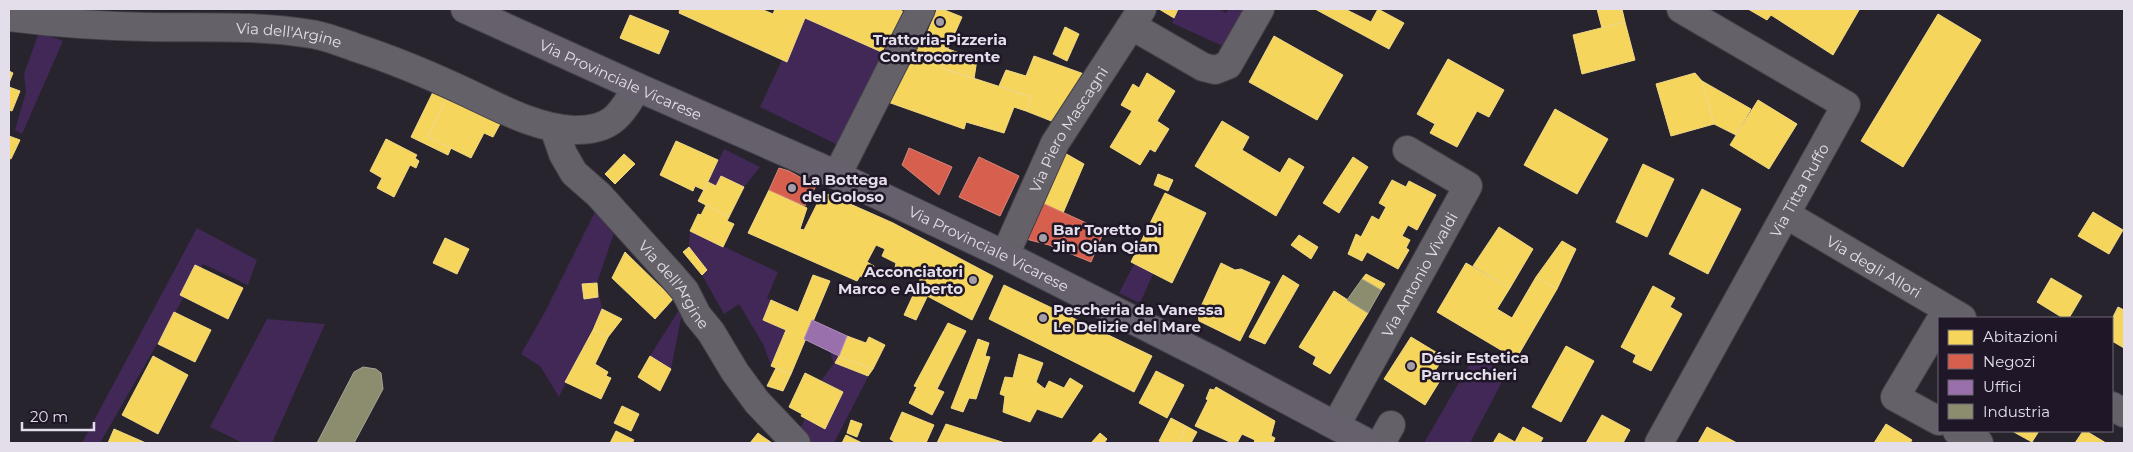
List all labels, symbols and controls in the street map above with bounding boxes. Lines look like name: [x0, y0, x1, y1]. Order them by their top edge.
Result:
marker: Trattoria-Pizzeria Controcorrente: [934, 16, 946, 28]
street label: Via dell'Argine: [236, 18, 345, 51]
place label: Trattoria-Pizzeria Controcorrente: [873, 30, 1007, 66]
street label: Via Provinciale Vicarese: [537, 35, 705, 124]
street label: Via Piero Mascagni: [1025, 63, 1112, 195]
street label: Via Titta Ruffo: [1765, 140, 1833, 240]
place label: La Bottega del Goloso: [802, 170, 888, 206]
marker: La Bottega del Goloso: [786, 182, 798, 194]
street label: Via Provinciale Vicarese: [906, 201, 1072, 295]
street label: Via Antonio Vivaldi: [1377, 209, 1461, 340]
place label: Bar Toretto Di Jin Qian Qian: [1052, 220, 1162, 256]
street label: Via degli Allori: [1823, 231, 1925, 302]
marker: Bar Toretto Di Jin Qian Qian: [1037, 232, 1049, 244]
street label: Via dell'Argine: [635, 236, 714, 333]
place label: Acconciatori Marco e Alberto: [838, 262, 963, 298]
marker: Acconciatori Marco e Alberto: [967, 274, 979, 286]
place label: Pescheria da Vanessa Le Delizie del Mare: [1053, 300, 1223, 336]
marker: Pescheria da Vanessa Le Delizie del Mare: [1037, 312, 1049, 324]
legend: [1938, 317, 2113, 432]
text: Abitazioni: [1983, 327, 2058, 346]
place label: Désir Estetica Parrucchieri: [1421, 348, 1529, 384]
text: Negozi: [1983, 352, 2036, 371]
marker: Désir Estetica Parrucchieri: [1405, 360, 1417, 372]
text: Uffici: [1983, 377, 2021, 396]
scale bar: [22, 400, 95, 432]
text: Industria: [1983, 402, 2050, 421]
text: 20 m: [30, 407, 68, 426]

